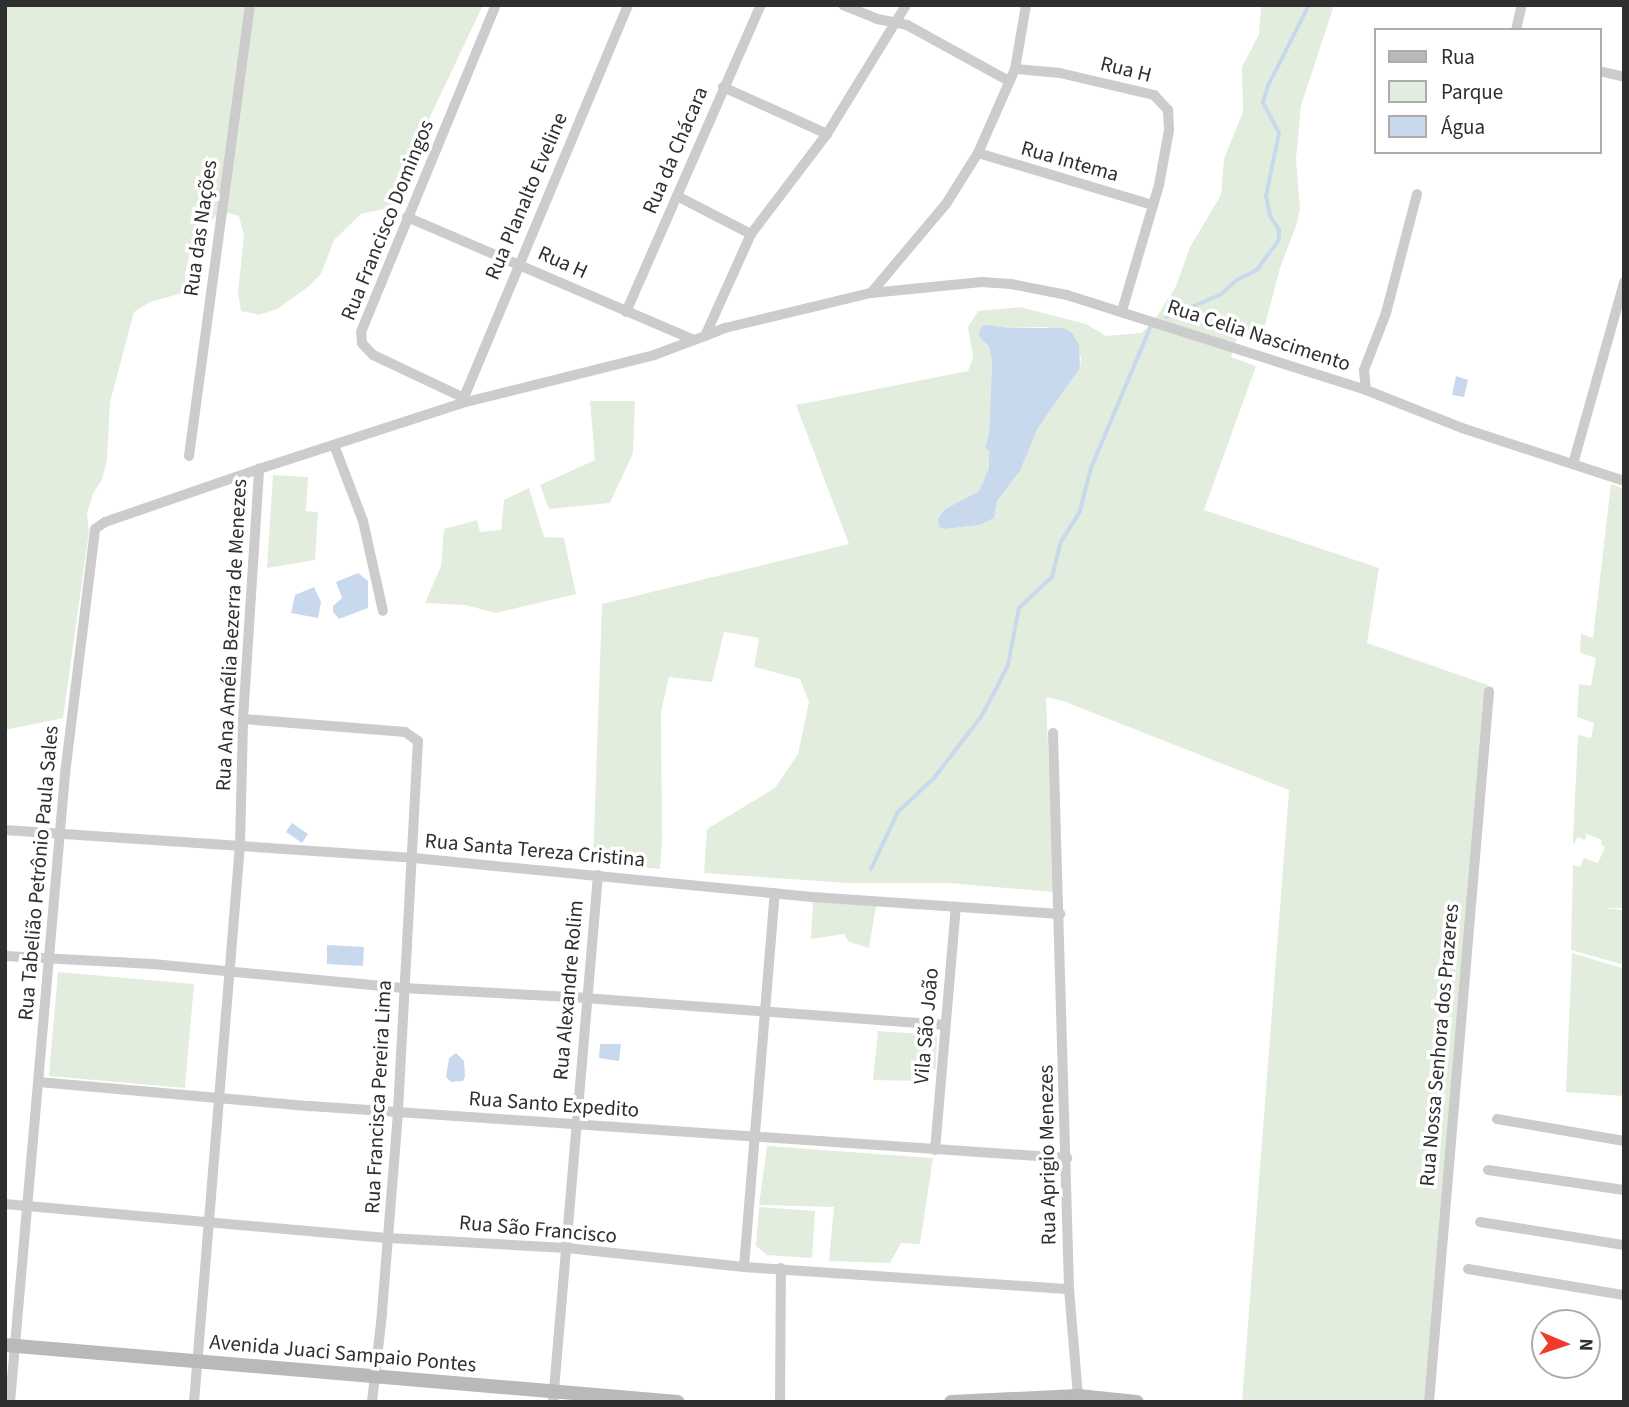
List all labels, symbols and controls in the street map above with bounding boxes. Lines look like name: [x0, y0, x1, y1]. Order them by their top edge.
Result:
legend: [1374, 28, 1601, 154]
text: Rua: [1441, 42, 1475, 72]
street label: Rua H: [1098, 51, 1154, 87]
text: Parque: [1441, 77, 1503, 107]
street label: Rua da Chácara: [637, 83, 713, 217]
street label: Rua Planalto Eveline: [479, 109, 573, 283]
text: Água: [1441, 112, 1485, 142]
street label: Rua Francisco Domingos: [335, 116, 439, 324]
street label: Rua Intema: [1018, 135, 1122, 187]
street label: Rua das Nações: [178, 158, 222, 298]
street label: Rua H: [534, 240, 592, 284]
street label: Rua Celia Nascimento: [1164, 293, 1354, 377]
street label: Rua Ana Amélia Bezerra de Menezes: [210, 478, 252, 792]
street label: Rua Tabelião Petrônio Paula Sales: [13, 724, 63, 1022]
street label: Rua Santa Tereza Cristina: [424, 828, 646, 872]
street label: Rua Alexandre Rolim: [548, 899, 588, 1081]
street label: Rua Nossa Senhora dos Prazeres: [1414, 903, 1464, 1187]
street label: Vila São João: [908, 967, 944, 1085]
street label: Rua Francisca Pereira Lima: [359, 979, 397, 1215]
street label: Rua Aprigio Menezes: [1033, 1065, 1061, 1245]
street label: Rua Santo Expedito: [468, 1085, 640, 1123]
street label: Rua São Francisco: [458, 1210, 618, 1248]
north arrow: [1531, 1309, 1601, 1379]
street label: Avenida Juaci Sampaio Pontes: [209, 1329, 477, 1377]
text: N: [1572, 1338, 1599, 1351]

